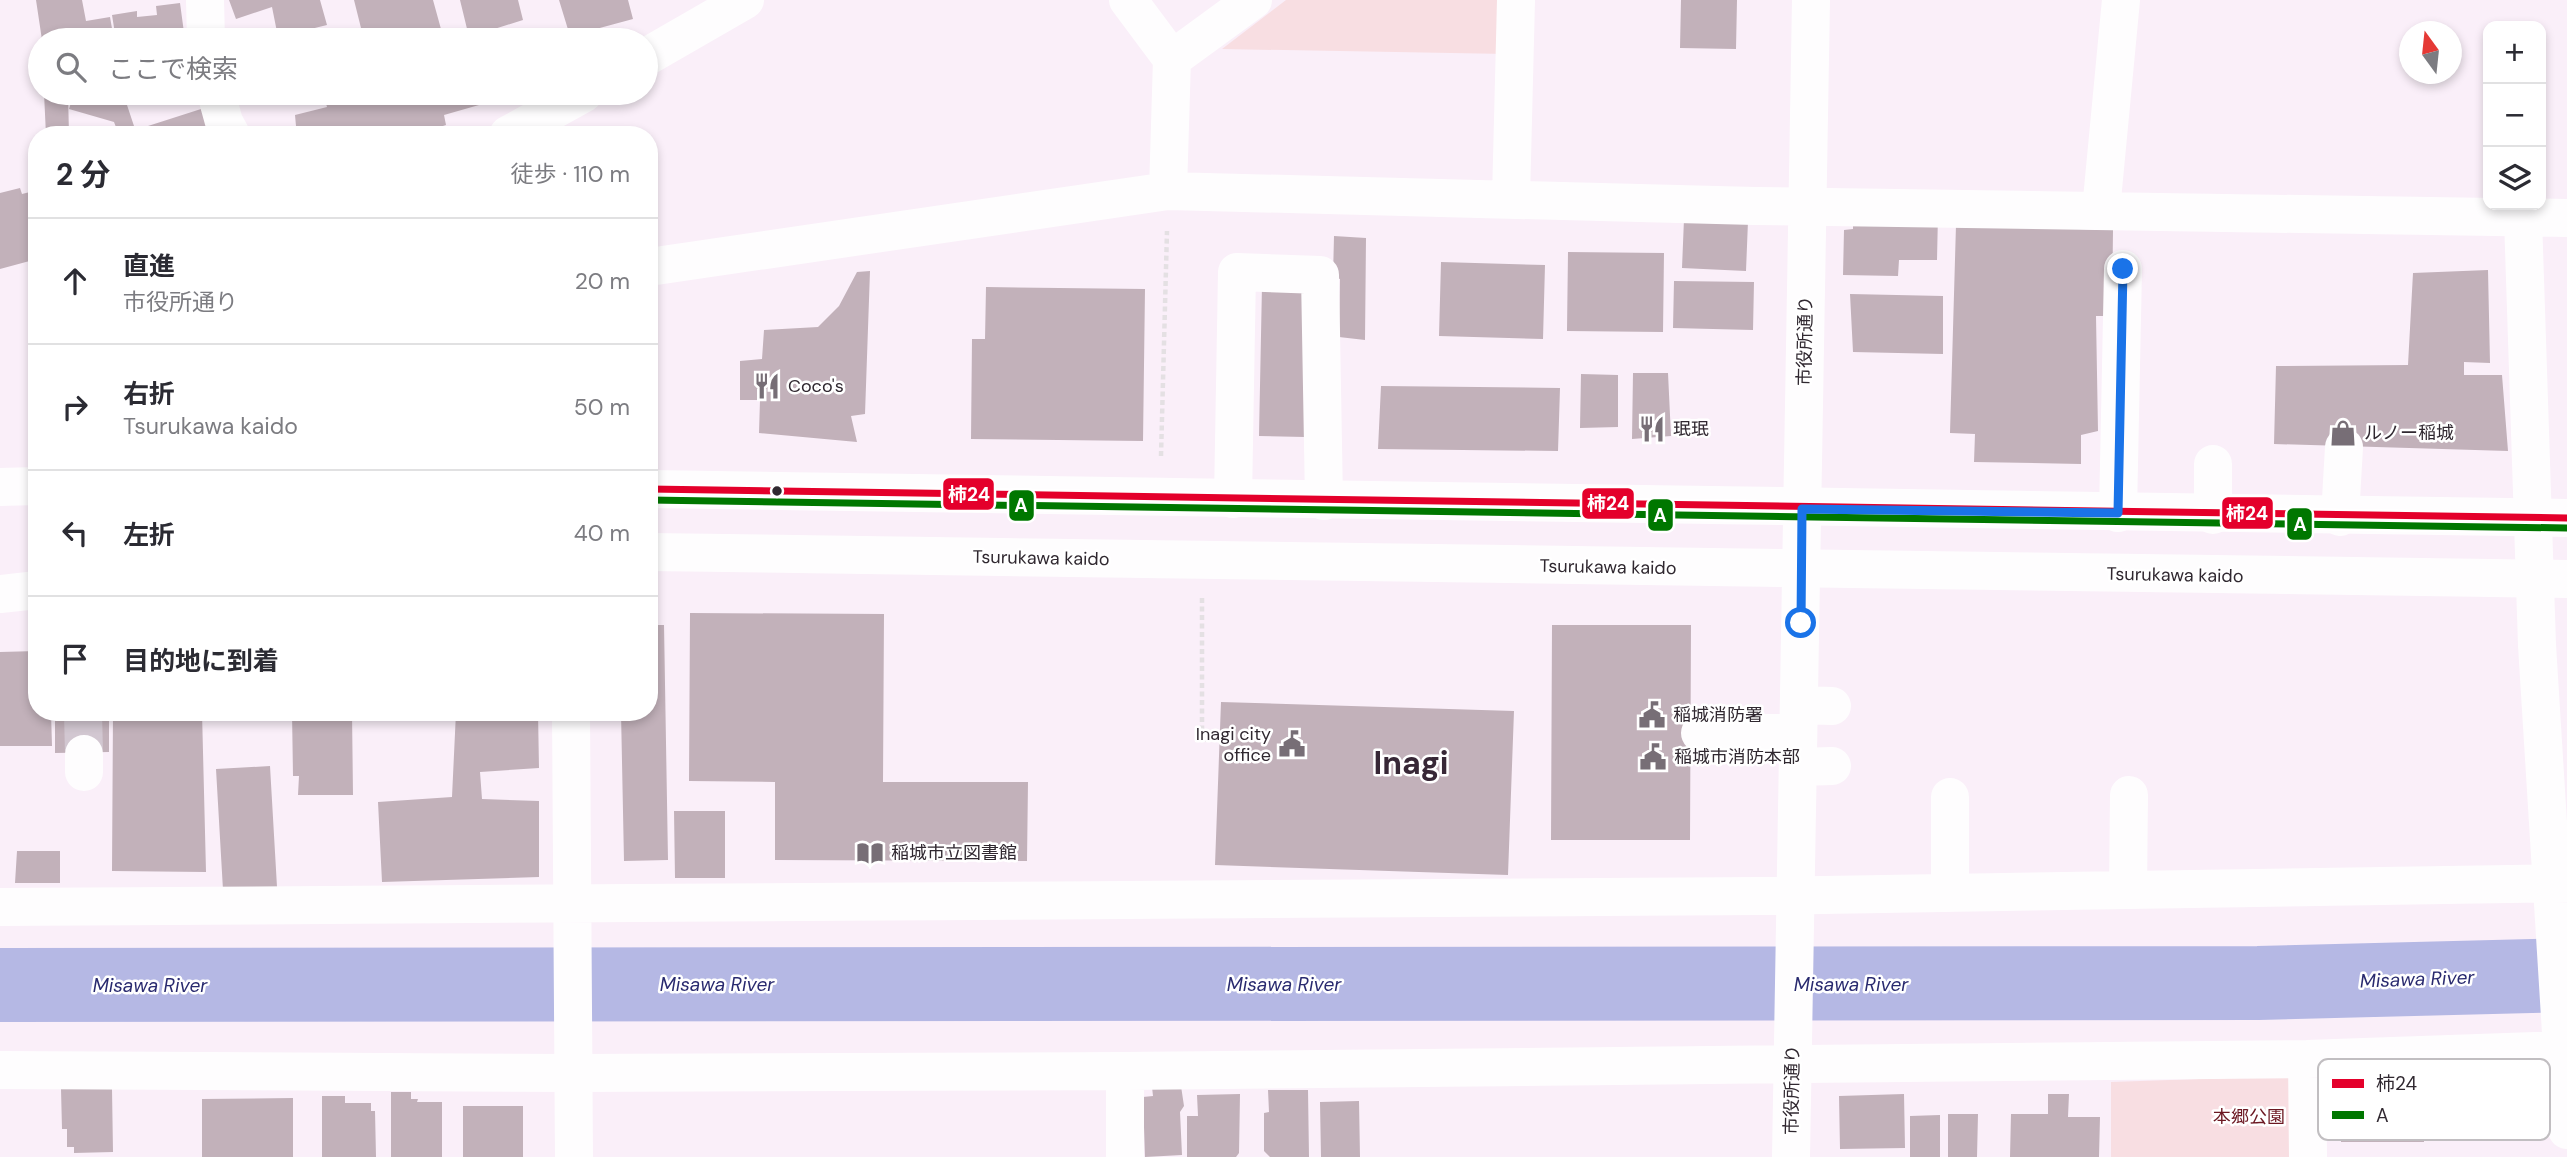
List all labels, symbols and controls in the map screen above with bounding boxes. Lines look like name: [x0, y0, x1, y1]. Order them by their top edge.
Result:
north arrow: [2399, 21, 2462, 84]
map controls: [2483, 21, 2546, 210]
button: +: [2483, 21, 2546, 84]
search box: [28, 28, 658, 105]
icon: search: [52, 48, 90, 86]
text: ここで検索: [108, 52, 238, 86]
button: −: [2483, 84, 2546, 147]
button: layers: [2483, 147, 2546, 210]
text: 2 分: [56, 155, 110, 194]
text: 徒歩 · 110 m: [511, 159, 630, 189]
text: 直進: [123, 249, 175, 283]
route end: [2107, 253, 2138, 284]
icon: ahead: [56, 262, 94, 300]
text: 20 m: [575, 266, 630, 296]
text: 市役所通り: [123, 287, 238, 317]
street label: 市役所通り: [1792, 296, 1818, 386]
restaurant icon: Coco's: [752, 371, 782, 401]
place label: Coco's: [788, 374, 844, 398]
text: 右折: [123, 377, 175, 411]
icon: right: [56, 388, 94, 426]
text: 50 m: [574, 392, 630, 422]
text: Tsurukawa kaido: [123, 411, 298, 441]
restaurant icon: 珉珉: [1637, 414, 1667, 444]
place label: 珉珉: [1673, 417, 1709, 441]
shop icon: ルノー稲城: [2328, 418, 2358, 448]
place label: ルノー稲城: [2364, 421, 2454, 445]
line badge: 柿24: [942, 477, 995, 511]
text: 柿24: [948, 482, 990, 507]
unlabelled marker: [770, 484, 784, 498]
line badge: 柿24: [1581, 487, 1635, 520]
line badge: A: [1008, 489, 1035, 522]
text: 柿24: [1587, 491, 1629, 516]
text: A: [1014, 493, 1028, 518]
line badge: 柿24: [2221, 496, 2274, 530]
line badge: A: [1647, 498, 1674, 532]
text: 柿24: [2226, 501, 2268, 526]
text: A: [1653, 503, 1667, 528]
line badge: A: [2286, 507, 2313, 541]
text: A: [2293, 512, 2307, 537]
icon: left: [56, 514, 94, 552]
text: 左折: [123, 518, 175, 552]
text: 40 m: [574, 518, 630, 548]
street label: Tsurukawa kaido: [972, 545, 1110, 571]
street label: Tsurukawa kaido: [1539, 554, 1677, 580]
street label: Tsurukawa kaido: [2106, 562, 2244, 588]
route start: [1785, 607, 1816, 638]
icon: arrive: [56, 640, 94, 678]
text: 目的地に到着: [123, 644, 279, 678]
public building icon: 稲城消防署: [1637, 700, 1667, 730]
place label: 稲城消防署: [1673, 703, 1763, 727]
place label: Inagi city office: [1196, 722, 1271, 767]
public building icon: Inagi city office: [1277, 729, 1307, 759]
district label: Inagi: [1373, 742, 1449, 784]
public building icon: 稲城市消防本部: [1638, 742, 1668, 772]
place label: 稲城市消防本部: [1674, 745, 1800, 769]
library icon: 稲城市立図書館: [855, 838, 885, 868]
place label: 稲城市立図書館: [891, 841, 1017, 865]
water label: Misawa River: [2359, 964, 2476, 993]
water label: Misawa River: [660, 972, 775, 997]
water label: Misawa River: [1227, 972, 1342, 997]
water label: Misawa River: [1794, 972, 1909, 997]
water label: Misawa River: [93, 973, 208, 998]
street label: 市役所通り: [1779, 1045, 1805, 1135]
legend: [2318, 1059, 2550, 1140]
text: 柿24: [2376, 1071, 2417, 1096]
text: A: [2376, 1103, 2389, 1128]
park label: 本郷公園: [2213, 1105, 2285, 1129]

